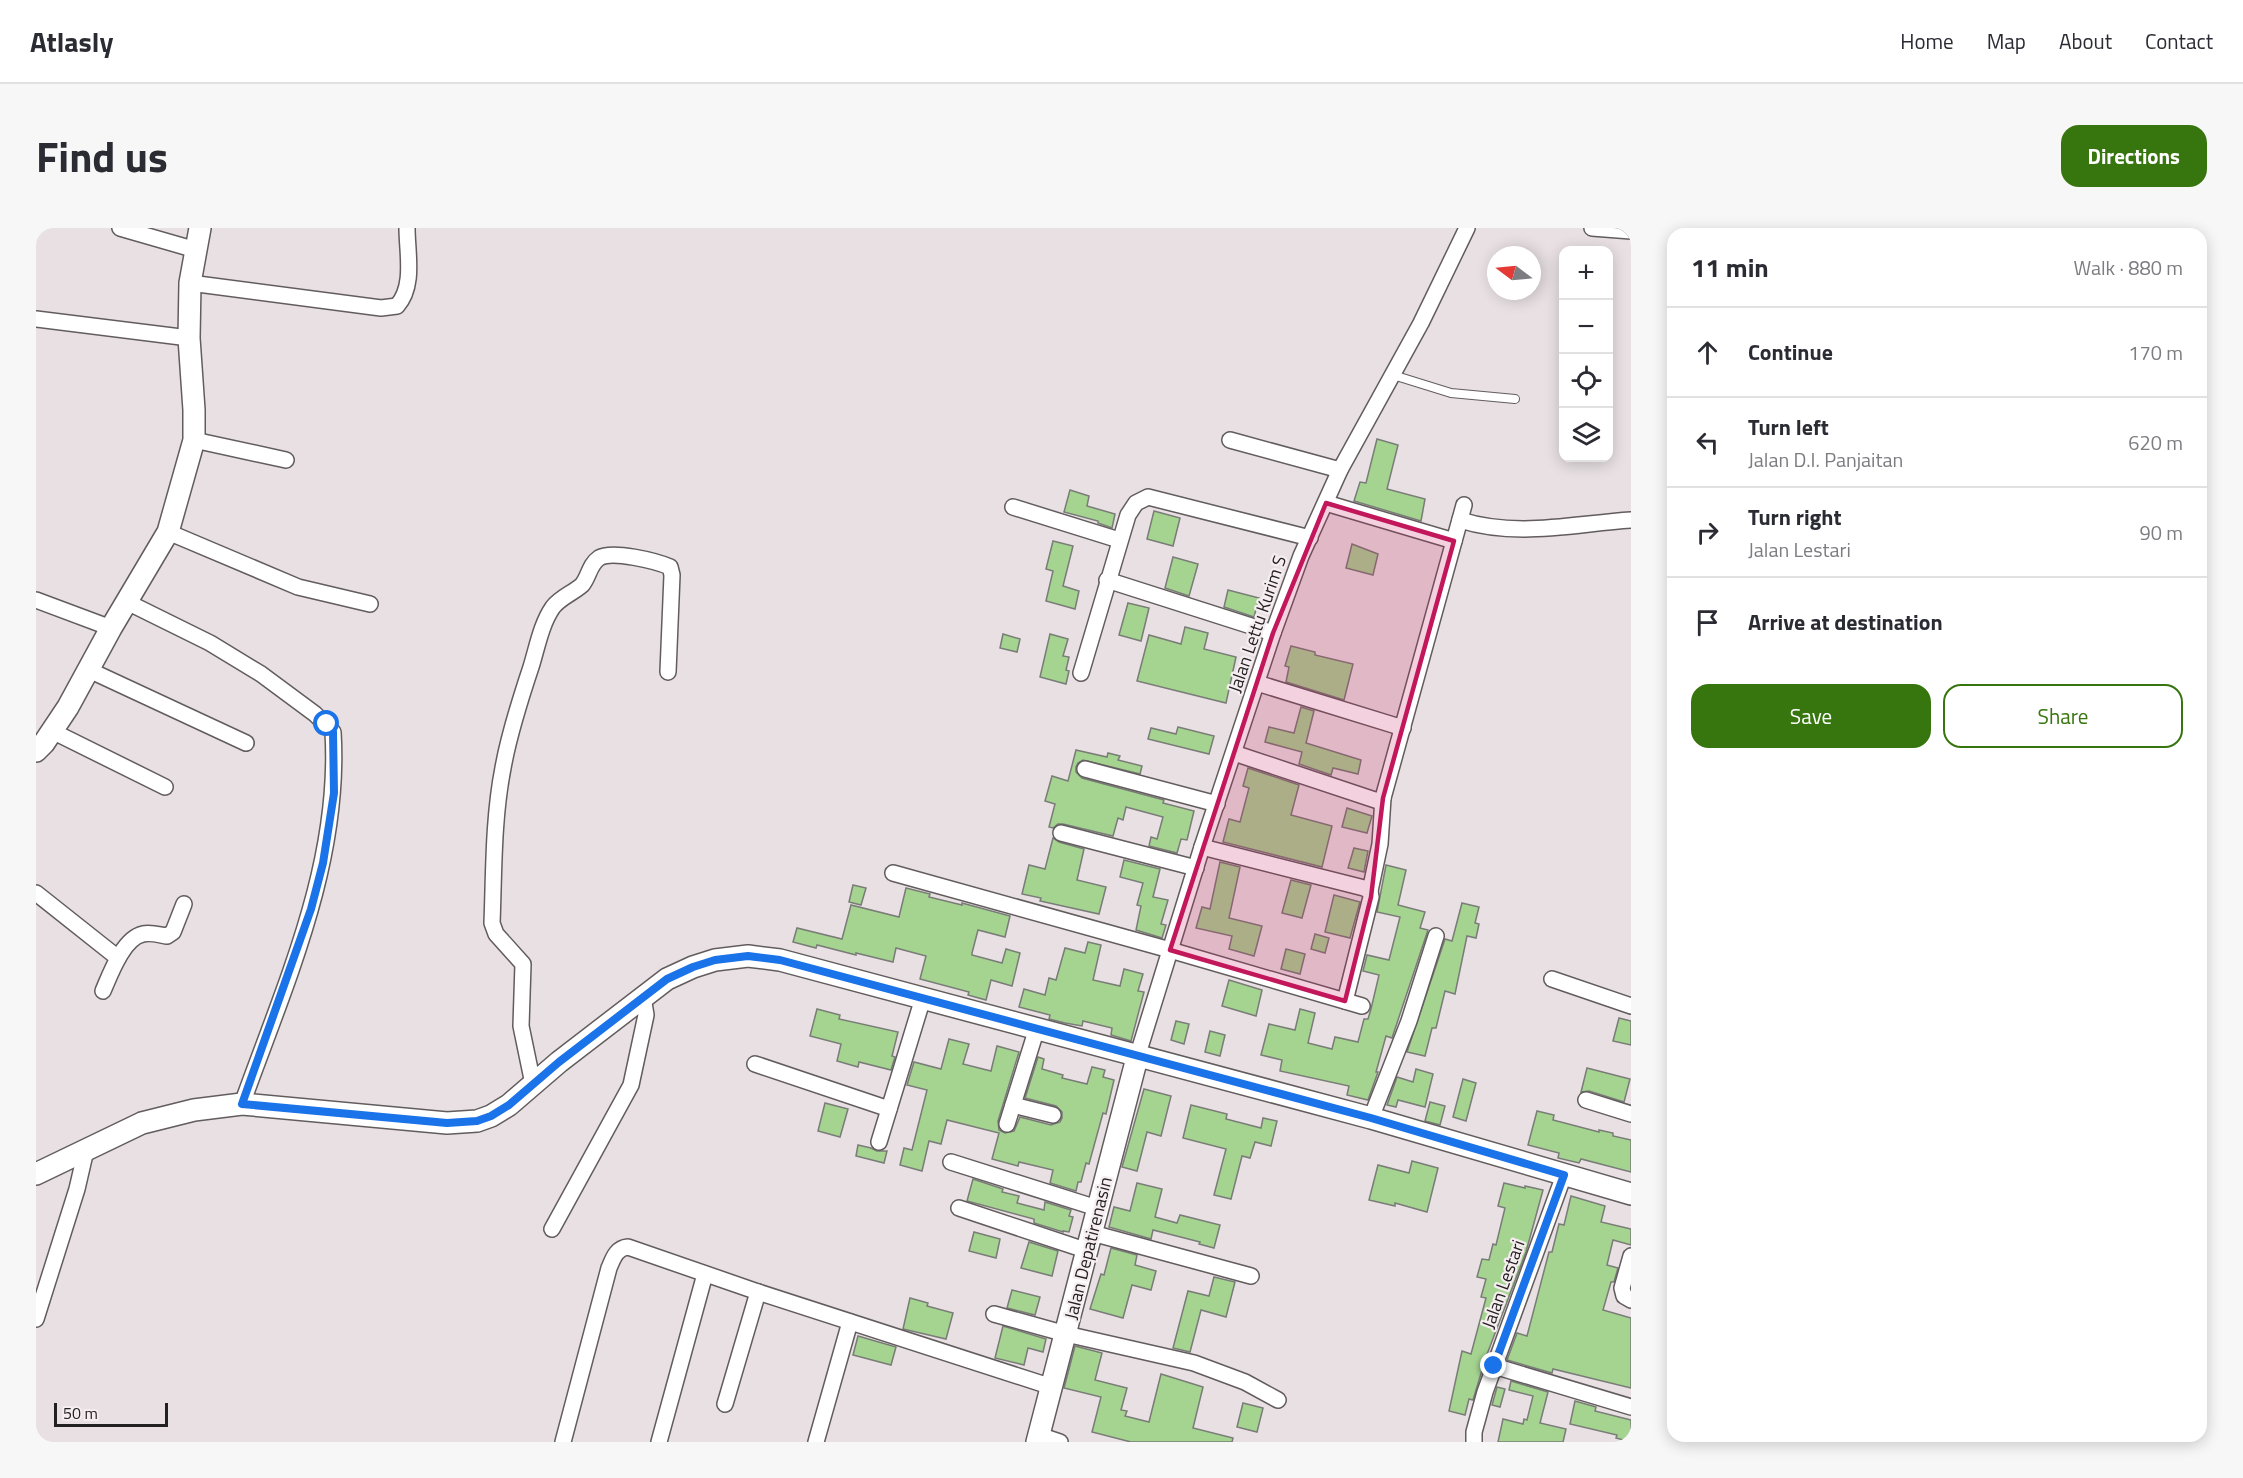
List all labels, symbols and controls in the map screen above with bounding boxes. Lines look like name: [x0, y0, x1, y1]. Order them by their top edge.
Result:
text: Atlasly: [30, 20, 113, 63]
text: Home: [1900, 25, 1954, 57]
text: Map: [1987, 25, 2026, 57]
text: About: [2059, 25, 2112, 57]
text: Contact: [2145, 25, 2213, 57]
text: Find us: [36, 124, 168, 188]
button: Directions: [2061, 125, 2207, 187]
north arrow: [1487, 246, 1541, 300]
map controls: [1559, 246, 1613, 462]
button: +: [1559, 246, 1613, 300]
text: 11 min: [1691, 248, 1769, 287]
text: Walk · 880 m: [2074, 252, 2183, 283]
button: −: [1559, 300, 1613, 354]
text: Continue: [1748, 335, 1833, 369]
icon: ahead: [1691, 336, 1724, 369]
text: 170 m: [2128, 337, 2183, 368]
button: locate: [1559, 354, 1613, 408]
button: layers: [1559, 408, 1613, 462]
text: Turn left: [1748, 410, 1829, 444]
icon: left: [1691, 426, 1724, 459]
text: 620 m: [2128, 427, 2183, 458]
text: Jalan D.I. Panjaitan: [1748, 444, 1903, 475]
text: Turn right: [1748, 500, 1842, 534]
icon: right: [1691, 516, 1724, 549]
text: 90 m: [2139, 517, 2183, 548]
text: Jalan Lestari: [1748, 534, 1851, 565]
street label: Jalan Lettu Kurim S: [1221, 552, 1293, 696]
text: Arrive at destination: [1748, 605, 1943, 639]
icon: arrive: [1691, 606, 1724, 639]
button: Save: [1691, 684, 1931, 748]
button: Share: [1943, 684, 2183, 748]
route start: [313, 710, 339, 736]
street label: Jalan Depatirenasin: [1057, 1174, 1119, 1322]
street label: Jalan Lestari: [1474, 1236, 1532, 1332]
route end: [1480, 1352, 1506, 1378]
scale bar: [54, 1400, 168, 1428]
text: 50 m: [63, 1401, 98, 1425]

